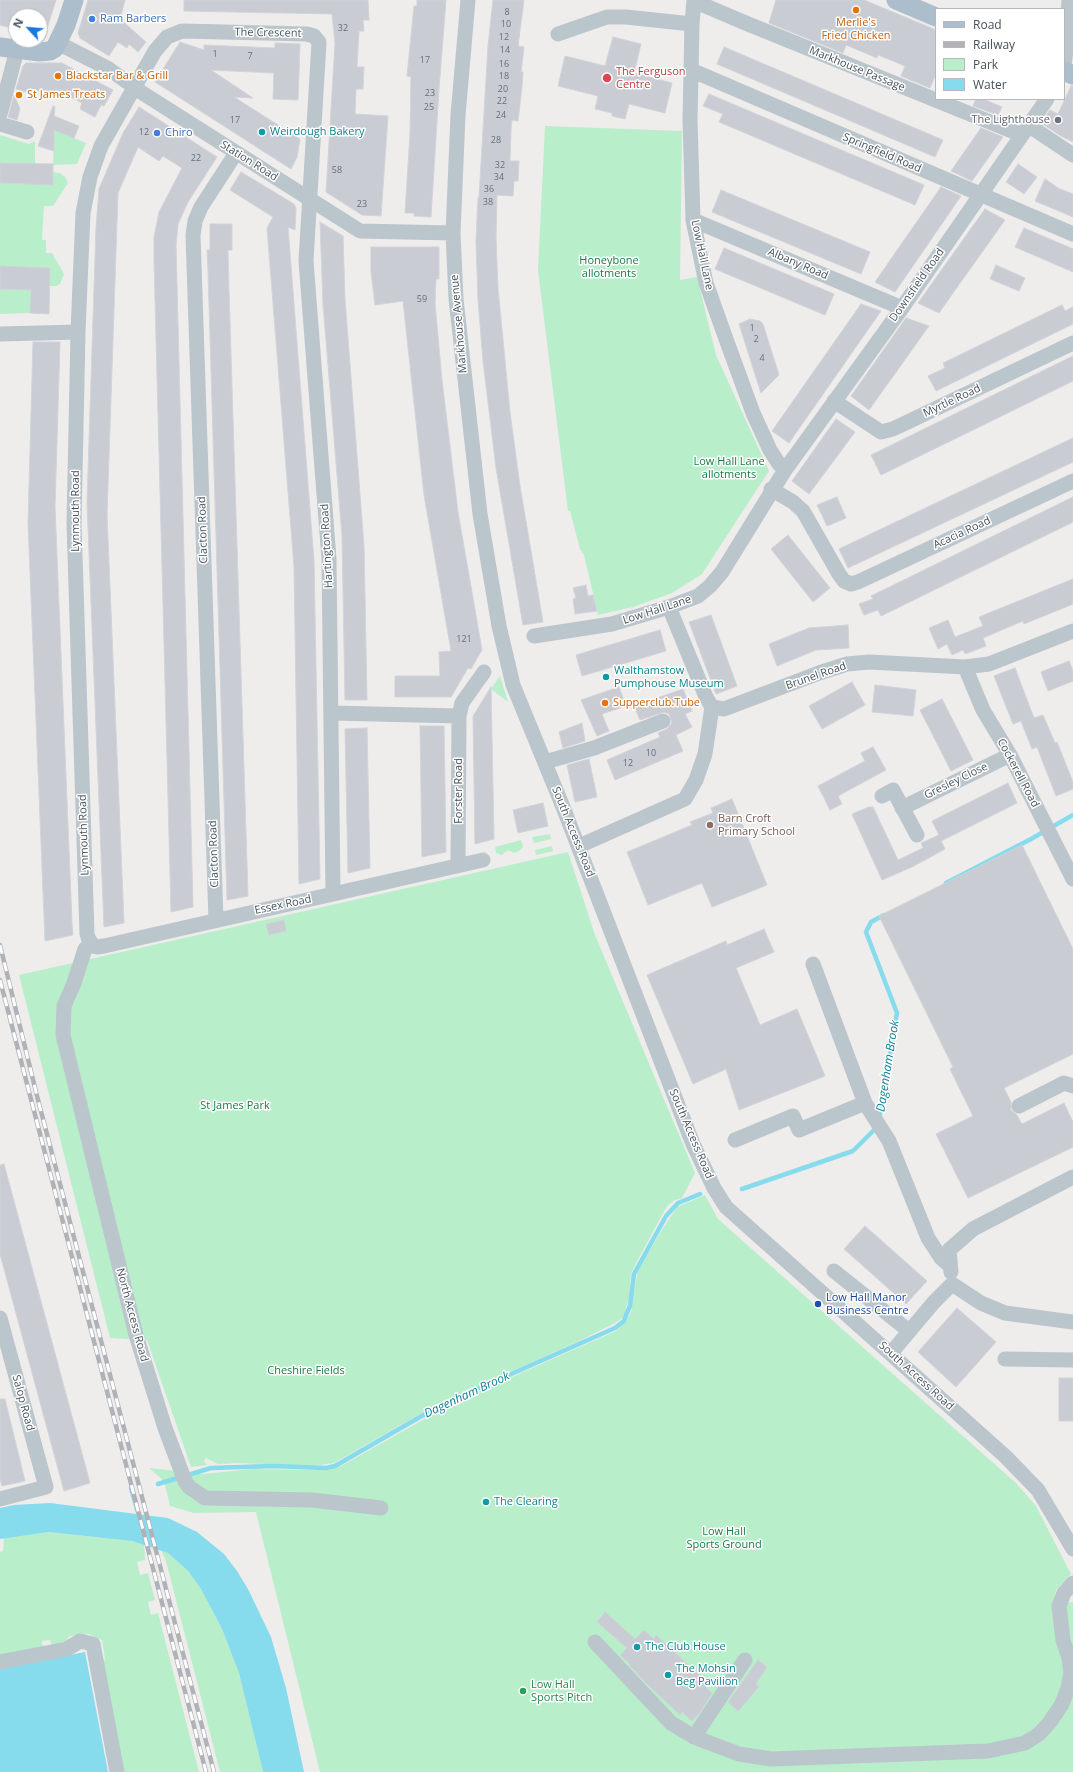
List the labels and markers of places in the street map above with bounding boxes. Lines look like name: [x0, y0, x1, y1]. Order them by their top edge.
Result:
marker: Merlie's Fried Chicken: [851, 5, 861, 15]
place label: Ram Barbers: [100, 12, 166, 26]
marker: Ram Barbers: [87, 14, 97, 24]
place label: Merlie's Fried Chicken: [821, 16, 891, 42]
place label: The Ferguson Centre: [616, 65, 686, 91]
place label: Blackstar Bar & Grill: [66, 69, 168, 83]
marker: Blackstar Bar & Grill: [53, 71, 63, 81]
marker: The Ferguson Centre: [601, 72, 613, 84]
place label: St James Treats: [27, 88, 105, 102]
marker: St James Treats: [14, 90, 24, 100]
place label: The Lighthouse: [971, 113, 1050, 127]
marker: The Lighthouse: [1053, 115, 1063, 125]
place label: Weirdough Bakery: [270, 125, 364, 139]
place label: Chiro: [165, 126, 193, 140]
marker: Weirdough Bakery: [257, 127, 267, 137]
marker: Chiro: [152, 128, 162, 138]
place label: Walthamstow Pumphouse Museum: [614, 664, 724, 690]
marker: Walthamstow Pumphouse Museum: [601, 672, 611, 682]
place label: Supperclub.Tube: [613, 696, 700, 710]
marker: Supperclub.Tube: [600, 698, 610, 708]
place label: Barn Croft Primary School: [718, 812, 795, 838]
marker: Barn Croft Primary School: [705, 820, 715, 830]
place label: Low Hall Manor Business Centre: [826, 1291, 909, 1317]
marker: Low Hall Manor Business Centre: [813, 1299, 823, 1309]
place label: The Clearing: [494, 1495, 558, 1509]
marker: The Clearing: [481, 1497, 491, 1507]
place label: The Club House: [645, 1640, 726, 1654]
marker: The Club House: [632, 1642, 642, 1652]
place label: The Mohsin Beg Pavilion: [676, 1662, 738, 1688]
marker: The Mohsin Beg Pavilion: [663, 1670, 673, 1680]
place label: Low Hall Sports Pitch: [531, 1678, 592, 1704]
marker: Low Hall Sports Pitch: [518, 1686, 528, 1696]

